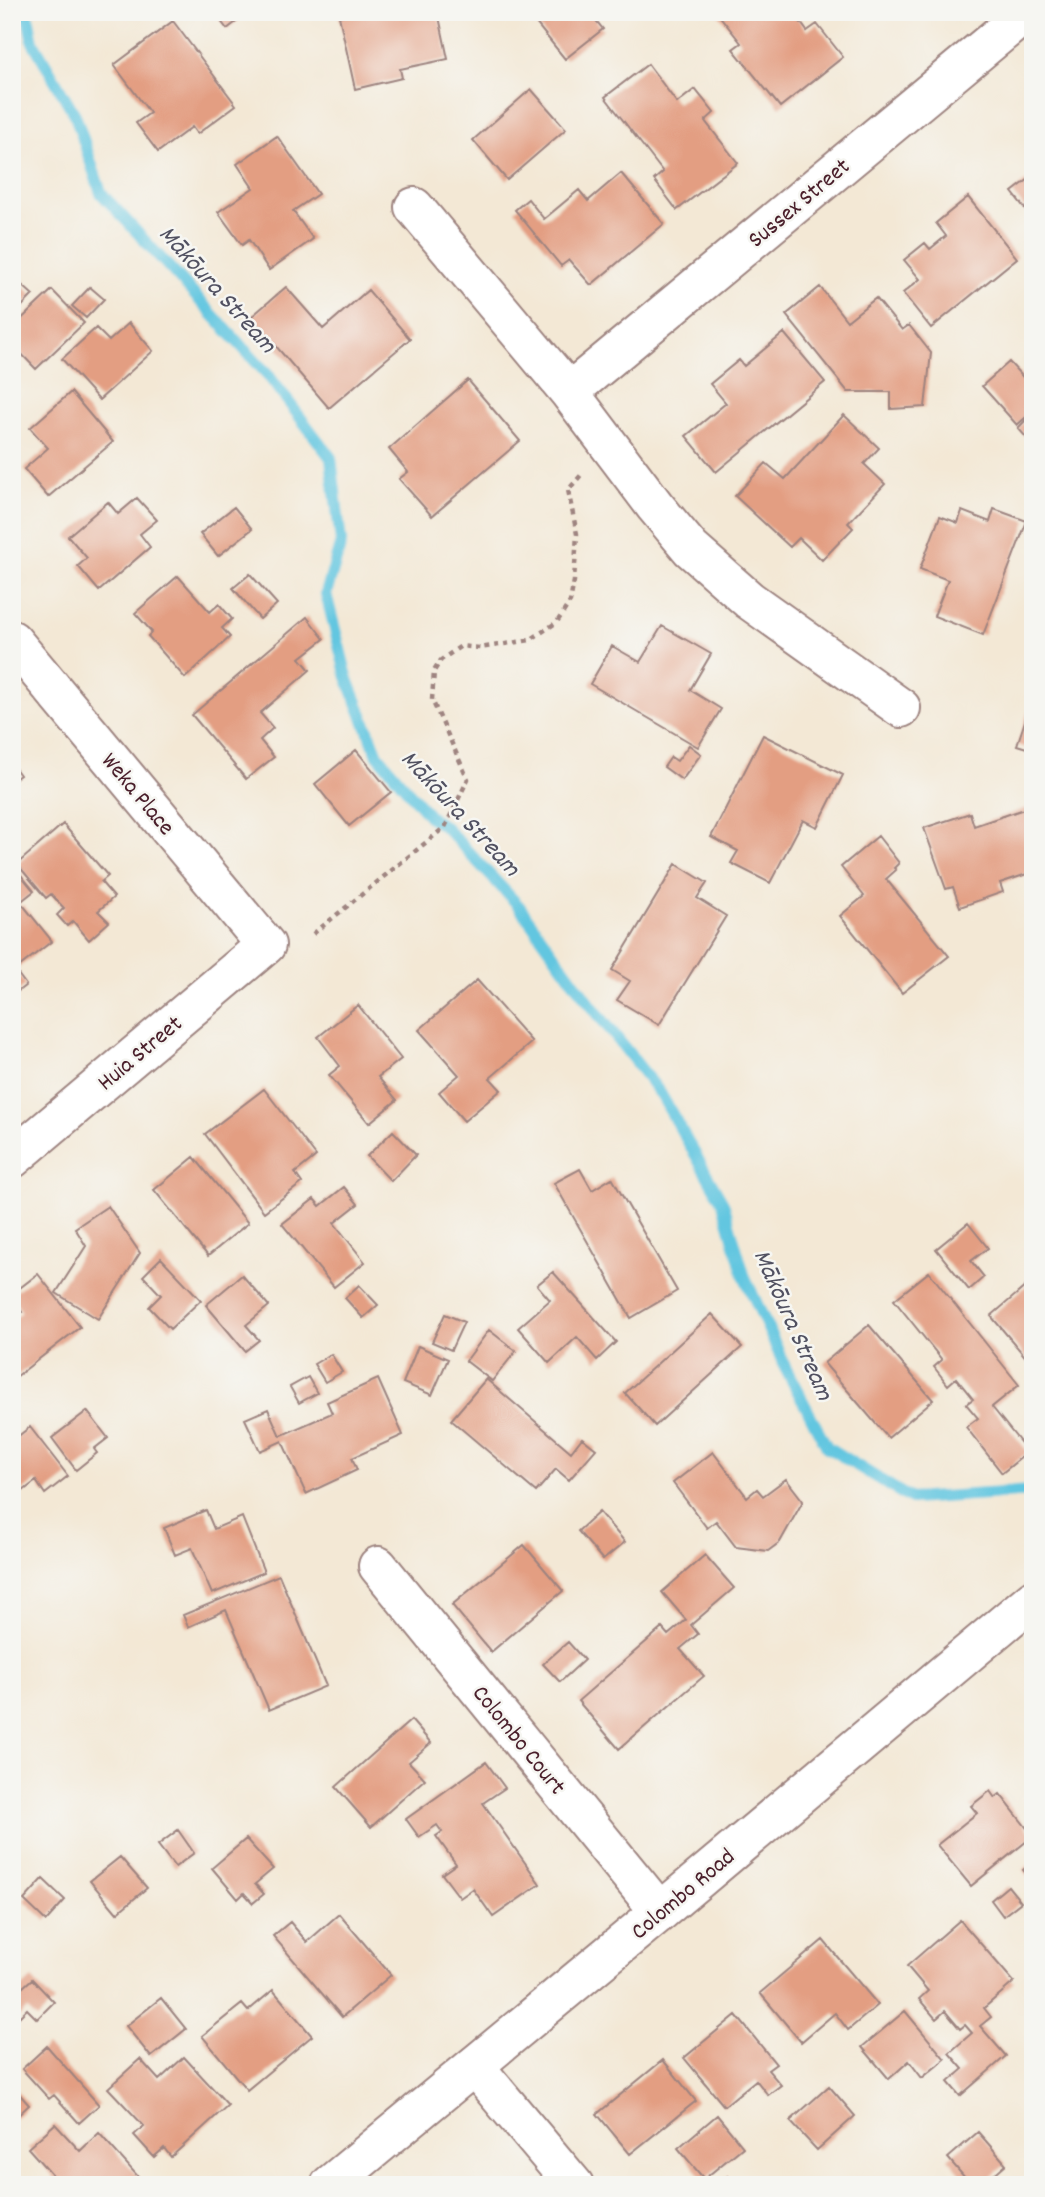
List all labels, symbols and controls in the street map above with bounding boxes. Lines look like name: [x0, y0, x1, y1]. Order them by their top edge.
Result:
street label: Sussex Street: [741, 151, 859, 257]
water label: Mākōura Stream: [149, 218, 285, 364]
water label: Mākōura Stream: [391, 743, 529, 887]
street label: Weka Place: [92, 746, 182, 844]
street label: Huia Street: [91, 1008, 191, 1100]
water label: Mākōura Stream: [742, 1244, 842, 1408]
street label: Colombo Court: [463, 1679, 573, 1803]
street label: Colombo Road: [624, 1841, 743, 1949]

